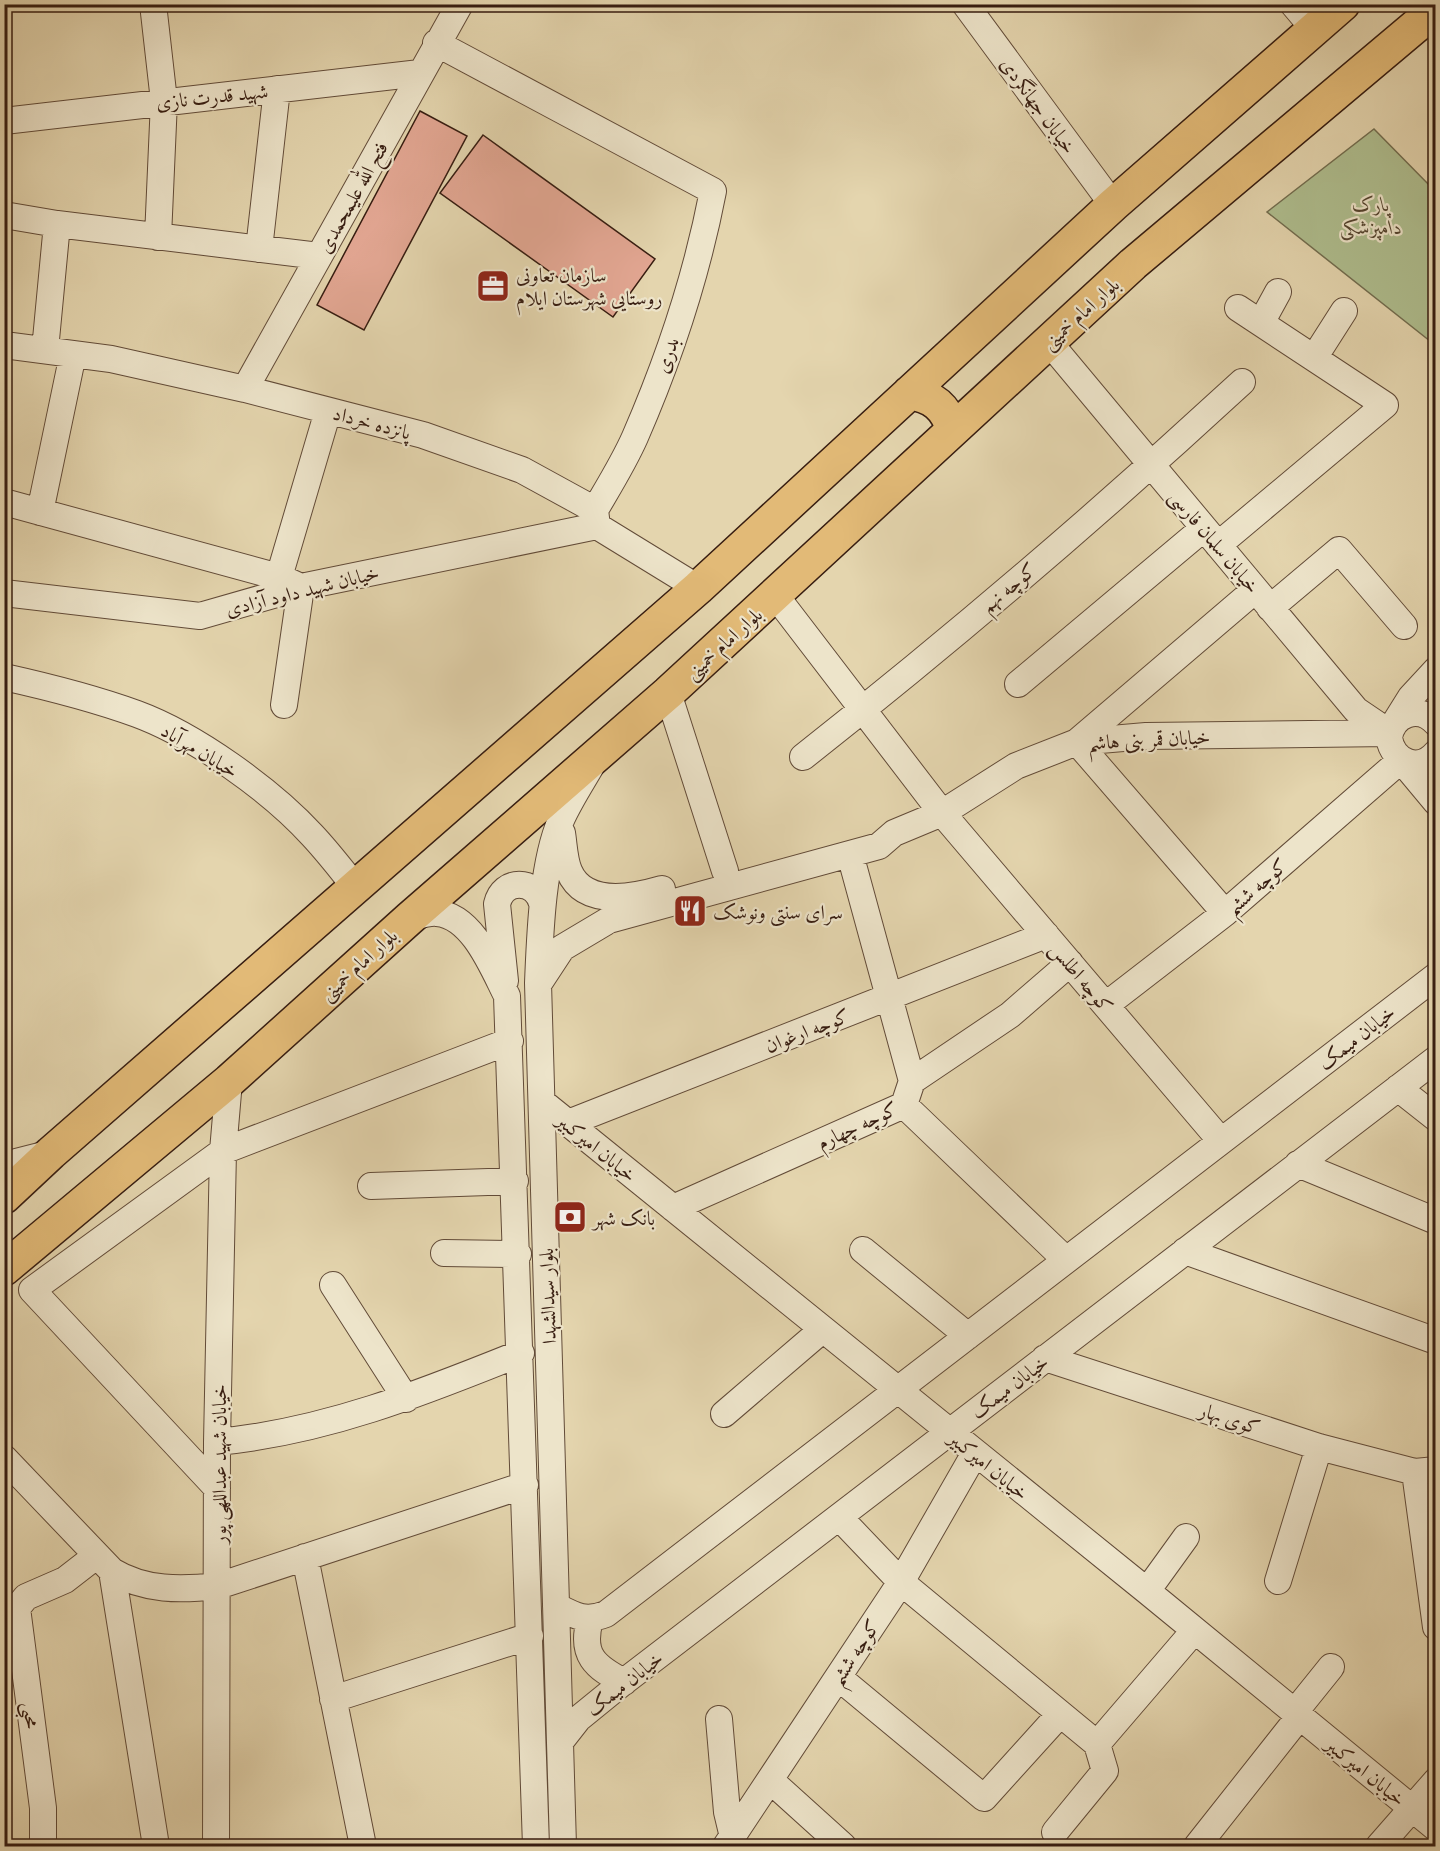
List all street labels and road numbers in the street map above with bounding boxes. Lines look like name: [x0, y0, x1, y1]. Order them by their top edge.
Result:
street label: خیابان جهانگردی: [994, 51, 1084, 159]
street label: شهید قدرت نازی: [154, 76, 270, 116]
street label: فتح الله علیمحمدی: [309, 136, 398, 260]
street label: بلوار امام خمینی: [1035, 270, 1128, 359]
street label: بدری: [646, 333, 686, 377]
street label: پانزده خرداد: [329, 398, 416, 448]
street label: خیابان سلمان فارسی: [1162, 483, 1267, 600]
street label: کوچه نهم: [974, 555, 1046, 623]
street label: خیابان شهید داود آزادی: [222, 557, 382, 623]
street label: بلوار امام خمینی: [678, 600, 771, 689]
street label: خیابان مهرآباد: [156, 715, 244, 785]
street label: خیابان قمر بنی هاشم: [1087, 721, 1211, 763]
street label: کوچه ششم: [1218, 851, 1298, 926]
street label: بلوار امام خمینی: [313, 921, 406, 1010]
street label: کوچه اطلس: [1043, 935, 1121, 1019]
street label: خیابان میمک: [1311, 997, 1401, 1077]
street label: کوچه ارغوان: [760, 1001, 854, 1059]
street label: کوچه چهارم: [812, 1094, 904, 1160]
street label: خیابان امیرکبیر: [549, 1104, 643, 1188]
street label: بلوار سیدالشهدا: [531, 1247, 563, 1345]
street label: خیابان میمک: [964, 1347, 1054, 1425]
street label: خیابان شهید عبداللهی پور: [204, 1384, 234, 1546]
street label: کوی بهار: [1194, 1394, 1264, 1442]
street label: خیابان امیرکبیر: [941, 1422, 1035, 1506]
street label: کوچه ششم: [822, 1613, 891, 1694]
street label: خیابان میمک: [579, 1643, 669, 1723]
street label: محبی: [13, 1700, 48, 1730]
street label: خیابان امیرکبیر: [1318, 1728, 1412, 1812]

